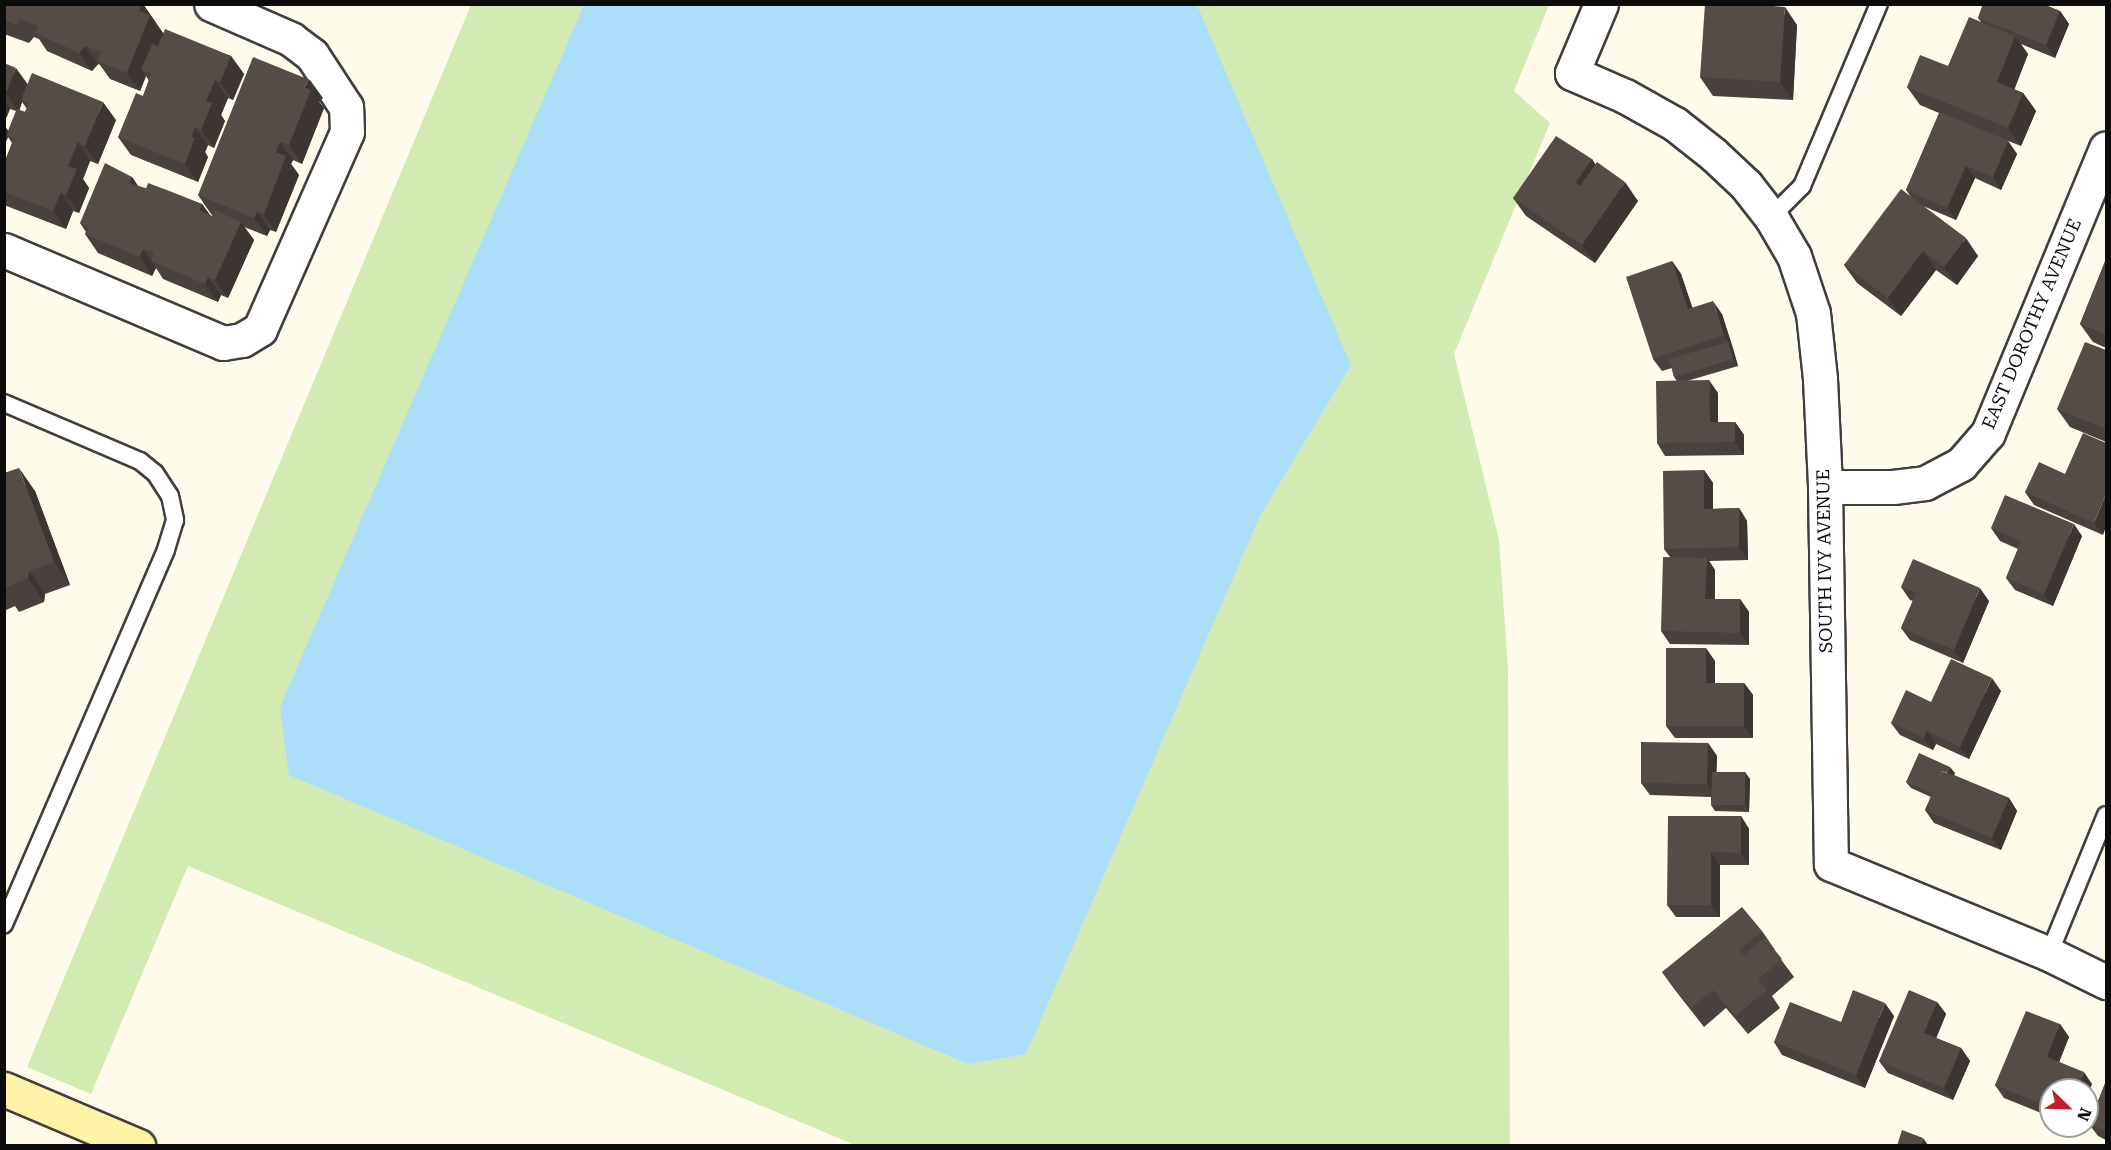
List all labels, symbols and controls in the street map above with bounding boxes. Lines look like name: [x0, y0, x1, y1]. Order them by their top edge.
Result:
street label: EAST DOROTHY AVENUE: [1978, 216, 2086, 432]
street label: SOUTH IVY AVENUE: [1813, 469, 1837, 653]
north arrow: [2039, 1078, 2099, 1138]
text: N: [2073, 1105, 2095, 1124]

